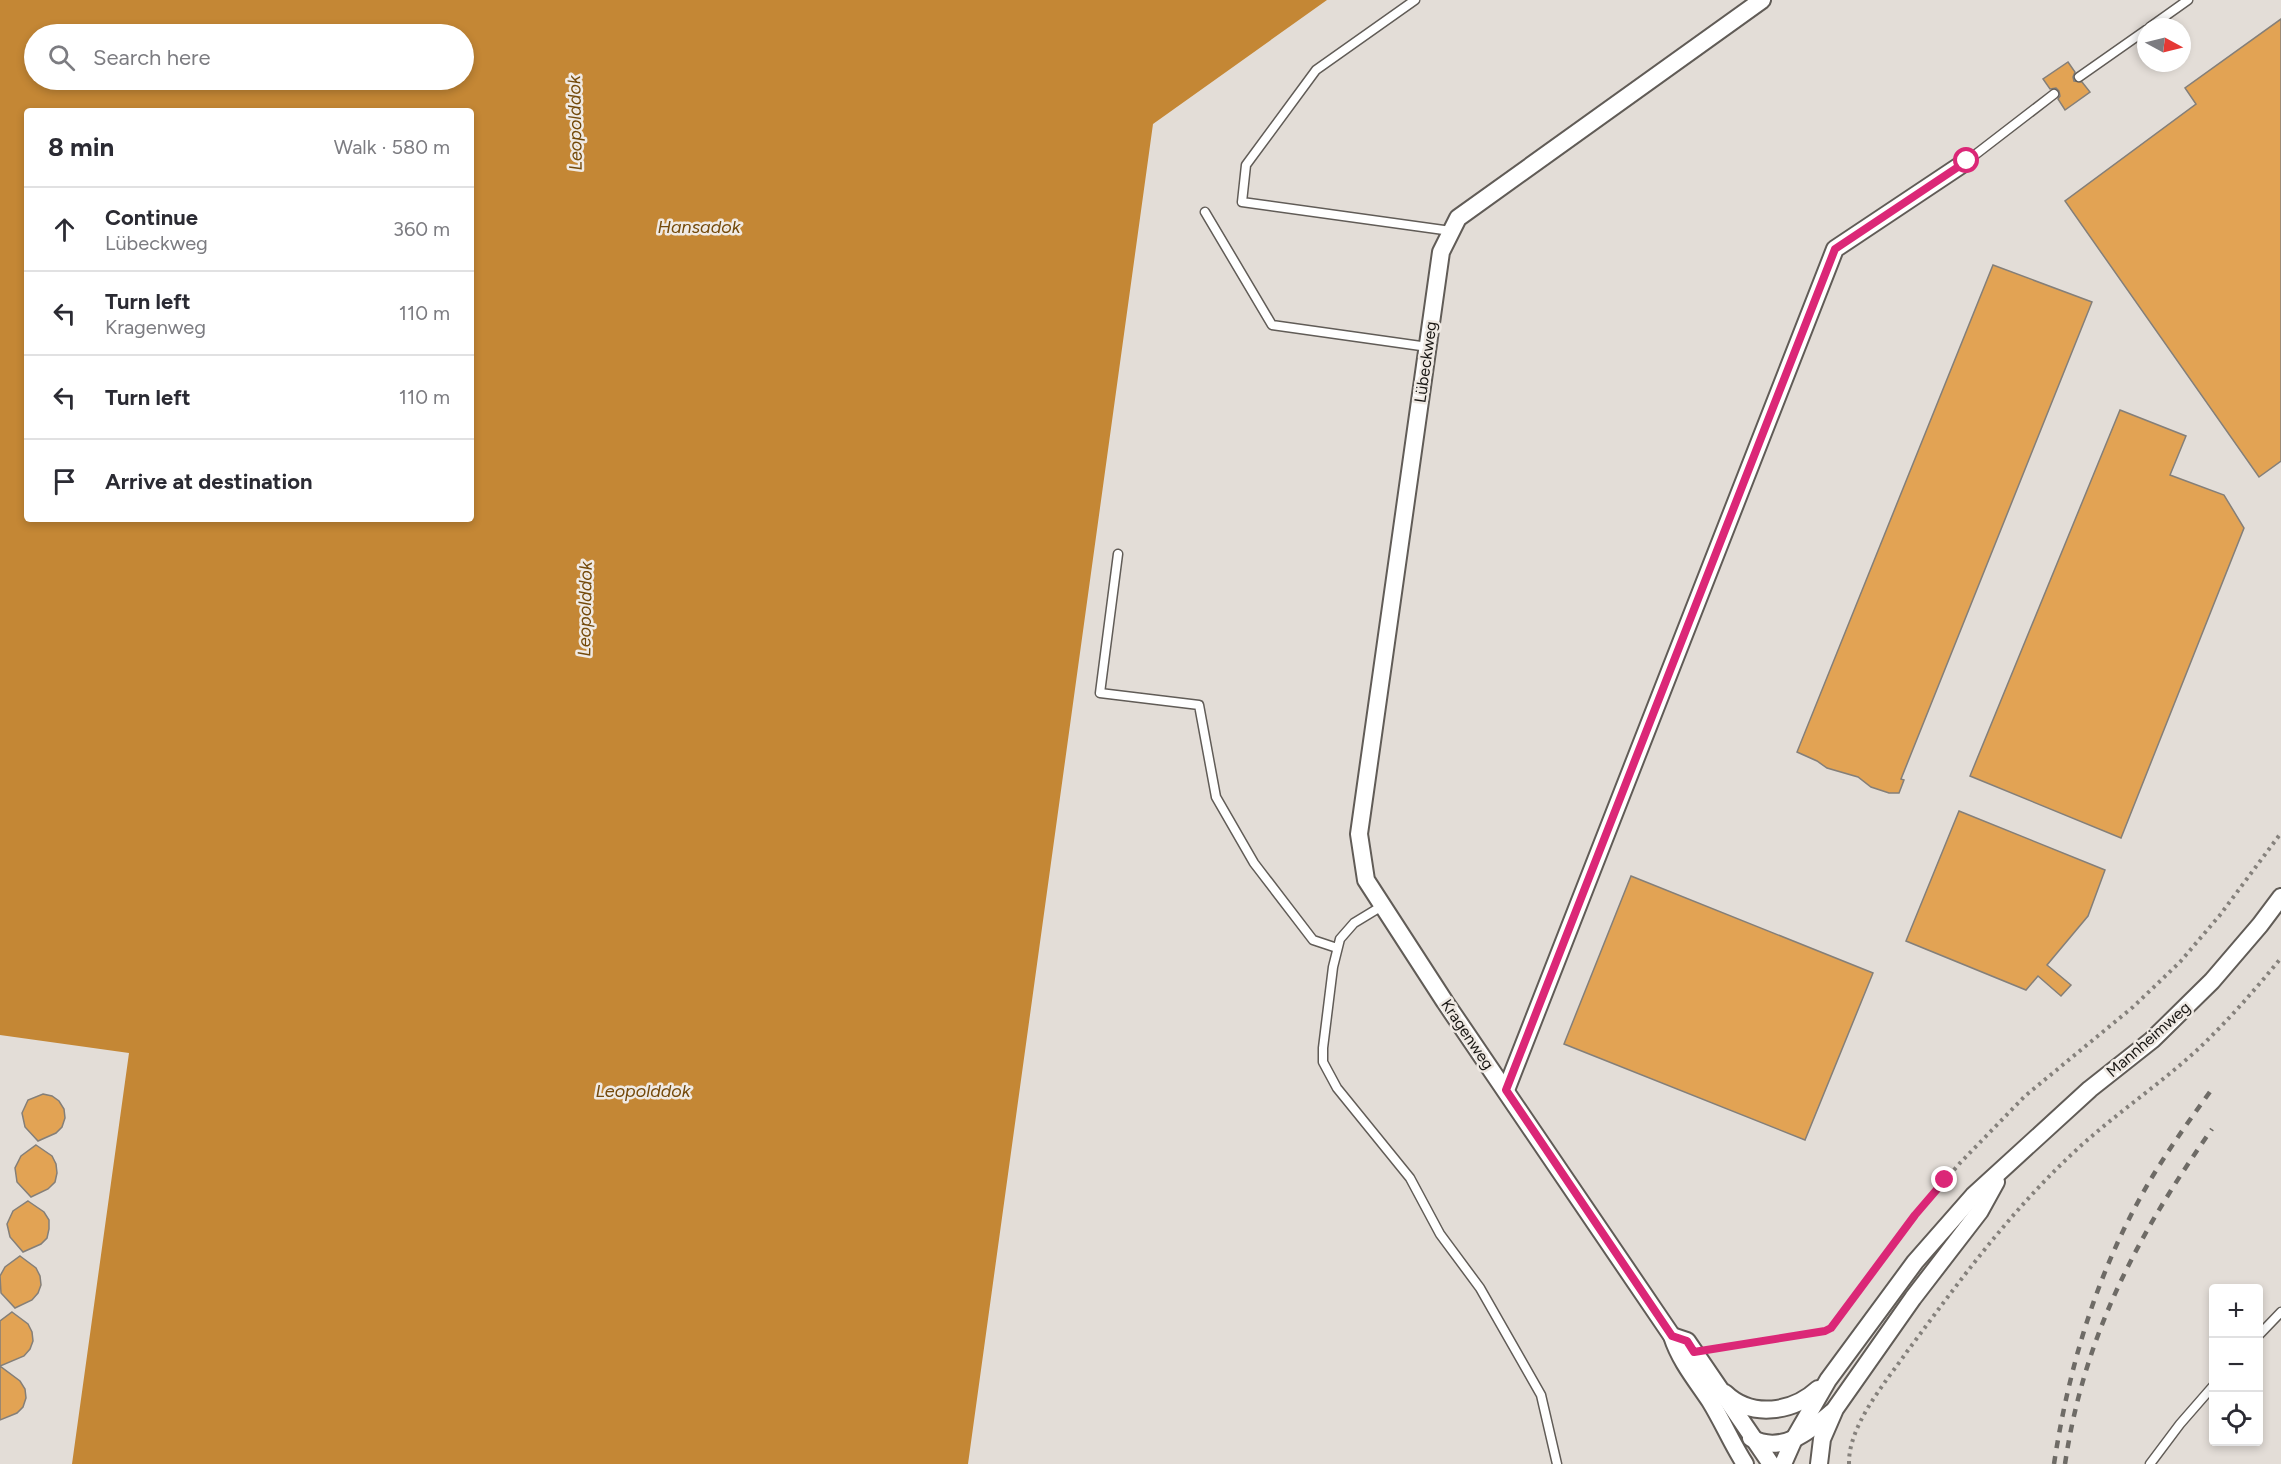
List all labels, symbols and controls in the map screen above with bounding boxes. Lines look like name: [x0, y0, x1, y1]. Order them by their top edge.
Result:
north arrow: [2137, 18, 2191, 72]
search box: [24, 24, 474, 90]
icon: search: [45, 41, 78, 74]
text: Search here: [93, 44, 211, 71]
water label: Leopolddok: [563, 74, 587, 171]
text: 8 min: [48, 131, 114, 163]
text: Walk · 580 m: [334, 135, 450, 159]
route start: [1953, 147, 1979, 173]
text: Continue: [105, 204, 198, 231]
icon: ahead: [48, 213, 81, 246]
water label: Hansadok: [658, 216, 742, 238]
text: 360 m: [393, 217, 450, 241]
text: Lübeckweg: [105, 231, 208, 255]
text: Turn left: [105, 288, 191, 315]
icon: left: [48, 297, 81, 330]
text: 110 m: [399, 301, 450, 325]
text: Kragenweg: [105, 315, 206, 339]
street label: Lübeckweg: [1410, 320, 1441, 404]
icon: left: [48, 381, 81, 414]
text: Turn left: [105, 384, 191, 411]
text: 110 m: [399, 385, 450, 409]
icon: arrive: [48, 465, 81, 498]
text: Arrive at destination: [105, 468, 313, 495]
water label: Leopolddok: [573, 560, 597, 657]
street label: Kragenweg: [1437, 996, 1498, 1073]
street label: Mannheimweg: [2103, 998, 2194, 1081]
water label: Leopolddok: [595, 1080, 692, 1102]
route end: [1931, 1166, 1957, 1192]
map controls: [2209, 1284, 2263, 1446]
button: +: [2209, 1284, 2263, 1338]
button: −: [2209, 1338, 2263, 1392]
button: locate: [2209, 1392, 2263, 1446]

